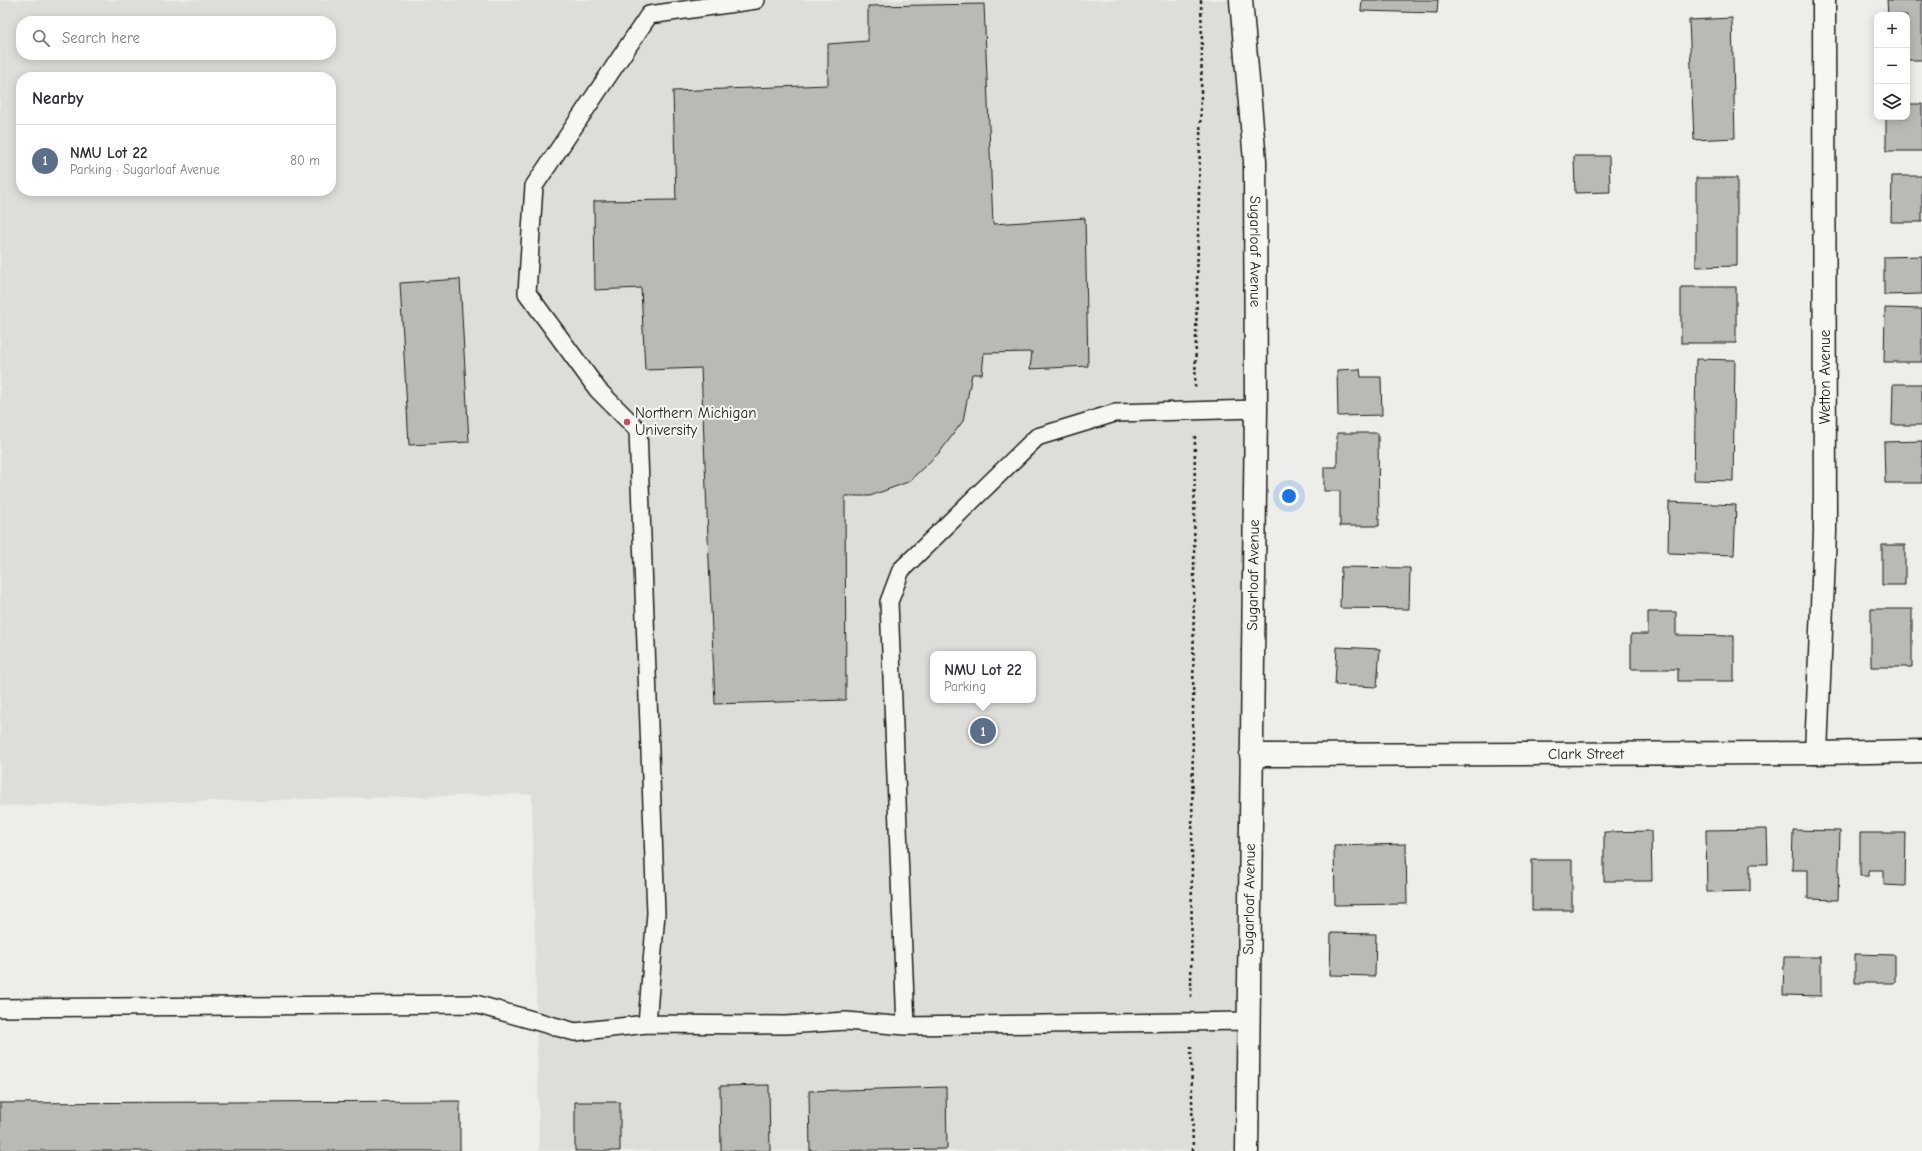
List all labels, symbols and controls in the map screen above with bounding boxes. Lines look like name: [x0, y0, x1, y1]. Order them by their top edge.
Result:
map controls: [1874, 12, 1910, 120]
button: +: [1874, 12, 1910, 48]
search box: [16, 16, 336, 60]
icon: search: [30, 27, 52, 49]
text: Search here: [62, 29, 140, 47]
button: −: [1874, 48, 1910, 84]
button: layers: [1874, 84, 1910, 120]
text: Nearby: [32, 89, 83, 108]
text: NMU Lot 22: [70, 144, 148, 162]
text: 1: [42, 153, 48, 168]
text: 80 m: [290, 153, 320, 168]
text: Parking · Sugarloaf Avenue: [70, 162, 219, 177]
street label: Sugarloaf Avenue: [1246, 196, 1265, 308]
street label: Wetton Avenue: [1816, 329, 1834, 424]
place label: Northern Michigan University: [635, 404, 757, 439]
marker: Northern Michigan University: [622, 417, 632, 427]
your location: [1279, 486, 1299, 506]
street label: Sugarloaf Avenue: [1243, 519, 1263, 631]
popup: [930, 651, 1036, 703]
text: NMU Lot 22: [944, 661, 1022, 679]
text: Parking: [944, 679, 986, 694]
pin: 1: [970, 716, 996, 746]
street label: Clark Street: [1548, 745, 1625, 763]
street label: Sugarloaf Avenue: [1239, 843, 1259, 955]

